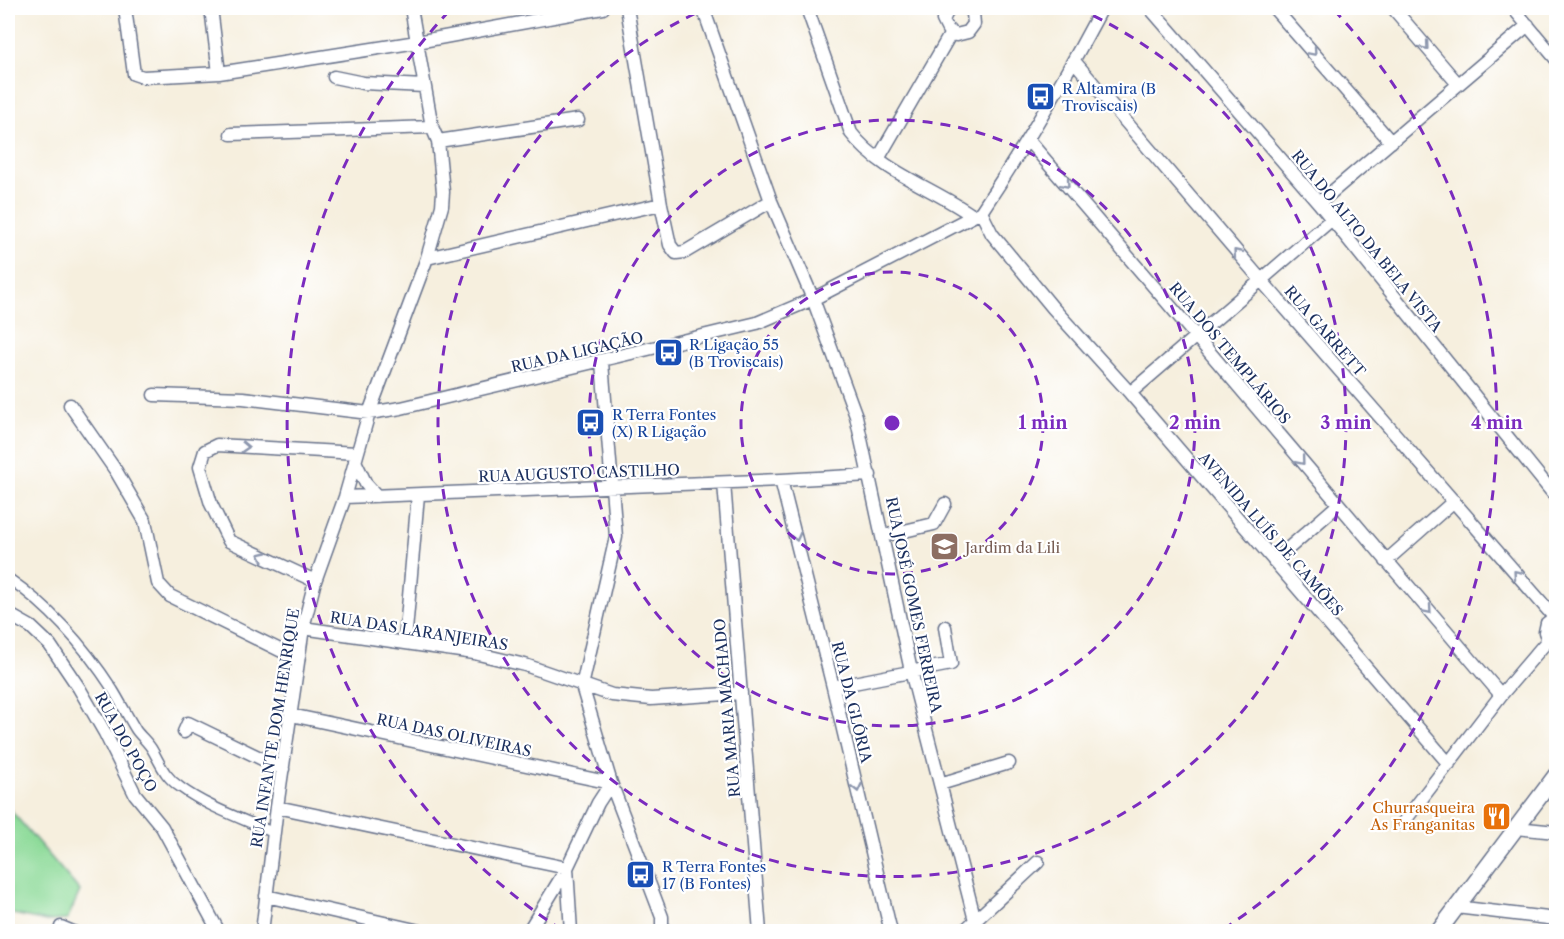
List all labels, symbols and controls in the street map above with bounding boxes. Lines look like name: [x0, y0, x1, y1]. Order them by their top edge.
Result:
one-way arrow: [1418, 39, 1429, 50]
one-way arrow: [1305, 45, 1316, 56]
place label: R Altamira (B Troviscais): [1062, 79, 1156, 115]
bus stop icon: R Altamira (B Troviscais): [1025, 81, 1057, 113]
street label: RUA DO ALTO DA BELA VISTA: [1288, 146, 1447, 337]
one-way arrow: [1059, 178, 1070, 188]
one-way arrow: [1234, 249, 1245, 260]
street label: RUA DOS TEMPLÁRIOS: [1165, 278, 1295, 428]
street label: RUA GARRETT: [1280, 282, 1370, 381]
street label: RUA DA LIGAÇÃO: [509, 328, 645, 376]
place label: R Ligação 55 (B Troviscais): [689, 335, 783, 371]
bus stop icon: R Ligação 55 (B Troviscais): [652, 337, 684, 369]
place label: R Terra Fontes (X) R Ligação: [612, 405, 716, 441]
bus stop icon: R Terra Fontes (X) R Ligação: [575, 407, 607, 439]
text: 1 min: [1018, 412, 1068, 434]
text: 2 min: [1169, 412, 1222, 434]
text: 3 min: [1320, 412, 1372, 434]
text: 4 min: [1471, 412, 1524, 434]
centre of rings: [882, 413, 902, 433]
one-way arrow: [241, 440, 250, 453]
street label: AVENIDA LUÍS DE CAMÕES: [1194, 447, 1347, 620]
one-way arrow: [1294, 454, 1305, 465]
street label: RUA AUGUSTO CASTILHO: [478, 460, 680, 486]
street label: RUA JOSÉ GOMES FERREIRA: [882, 495, 946, 716]
school or university icon: Jardim da Lili: [928, 531, 960, 563]
one-way arrow: [788, 532, 801, 542]
place label: Jardim da Lili: [963, 538, 1061, 557]
one-way arrow: [257, 551, 268, 563]
one-way arrow: [1513, 570, 1524, 581]
one-way arrow: [1421, 603, 1432, 614]
street label: RUA INFANTE DOM HENRIQUE: [247, 607, 303, 849]
street label: RUA DAS LARANJEIRAS: [329, 608, 509, 654]
street label: RUA MARIA MACHADO: [710, 618, 744, 798]
street label: RUA DA GLÓRIA: [828, 639, 876, 766]
street label: RUA DO POÇO: [91, 689, 161, 795]
street label: RUA DAS OLIVEIRAS: [375, 709, 533, 761]
one-way arrow: [850, 782, 863, 792]
place label: Churrasqueira As Franganitas: [1370, 798, 1475, 834]
restaurant icon: Churrasqueira As Franganitas: [1480, 800, 1512, 832]
place label: R Terra Fontes 17 (B Fontes): [662, 857, 766, 893]
bus stop icon: R Terra Fontes 17 (B Fontes): [625, 859, 657, 891]

